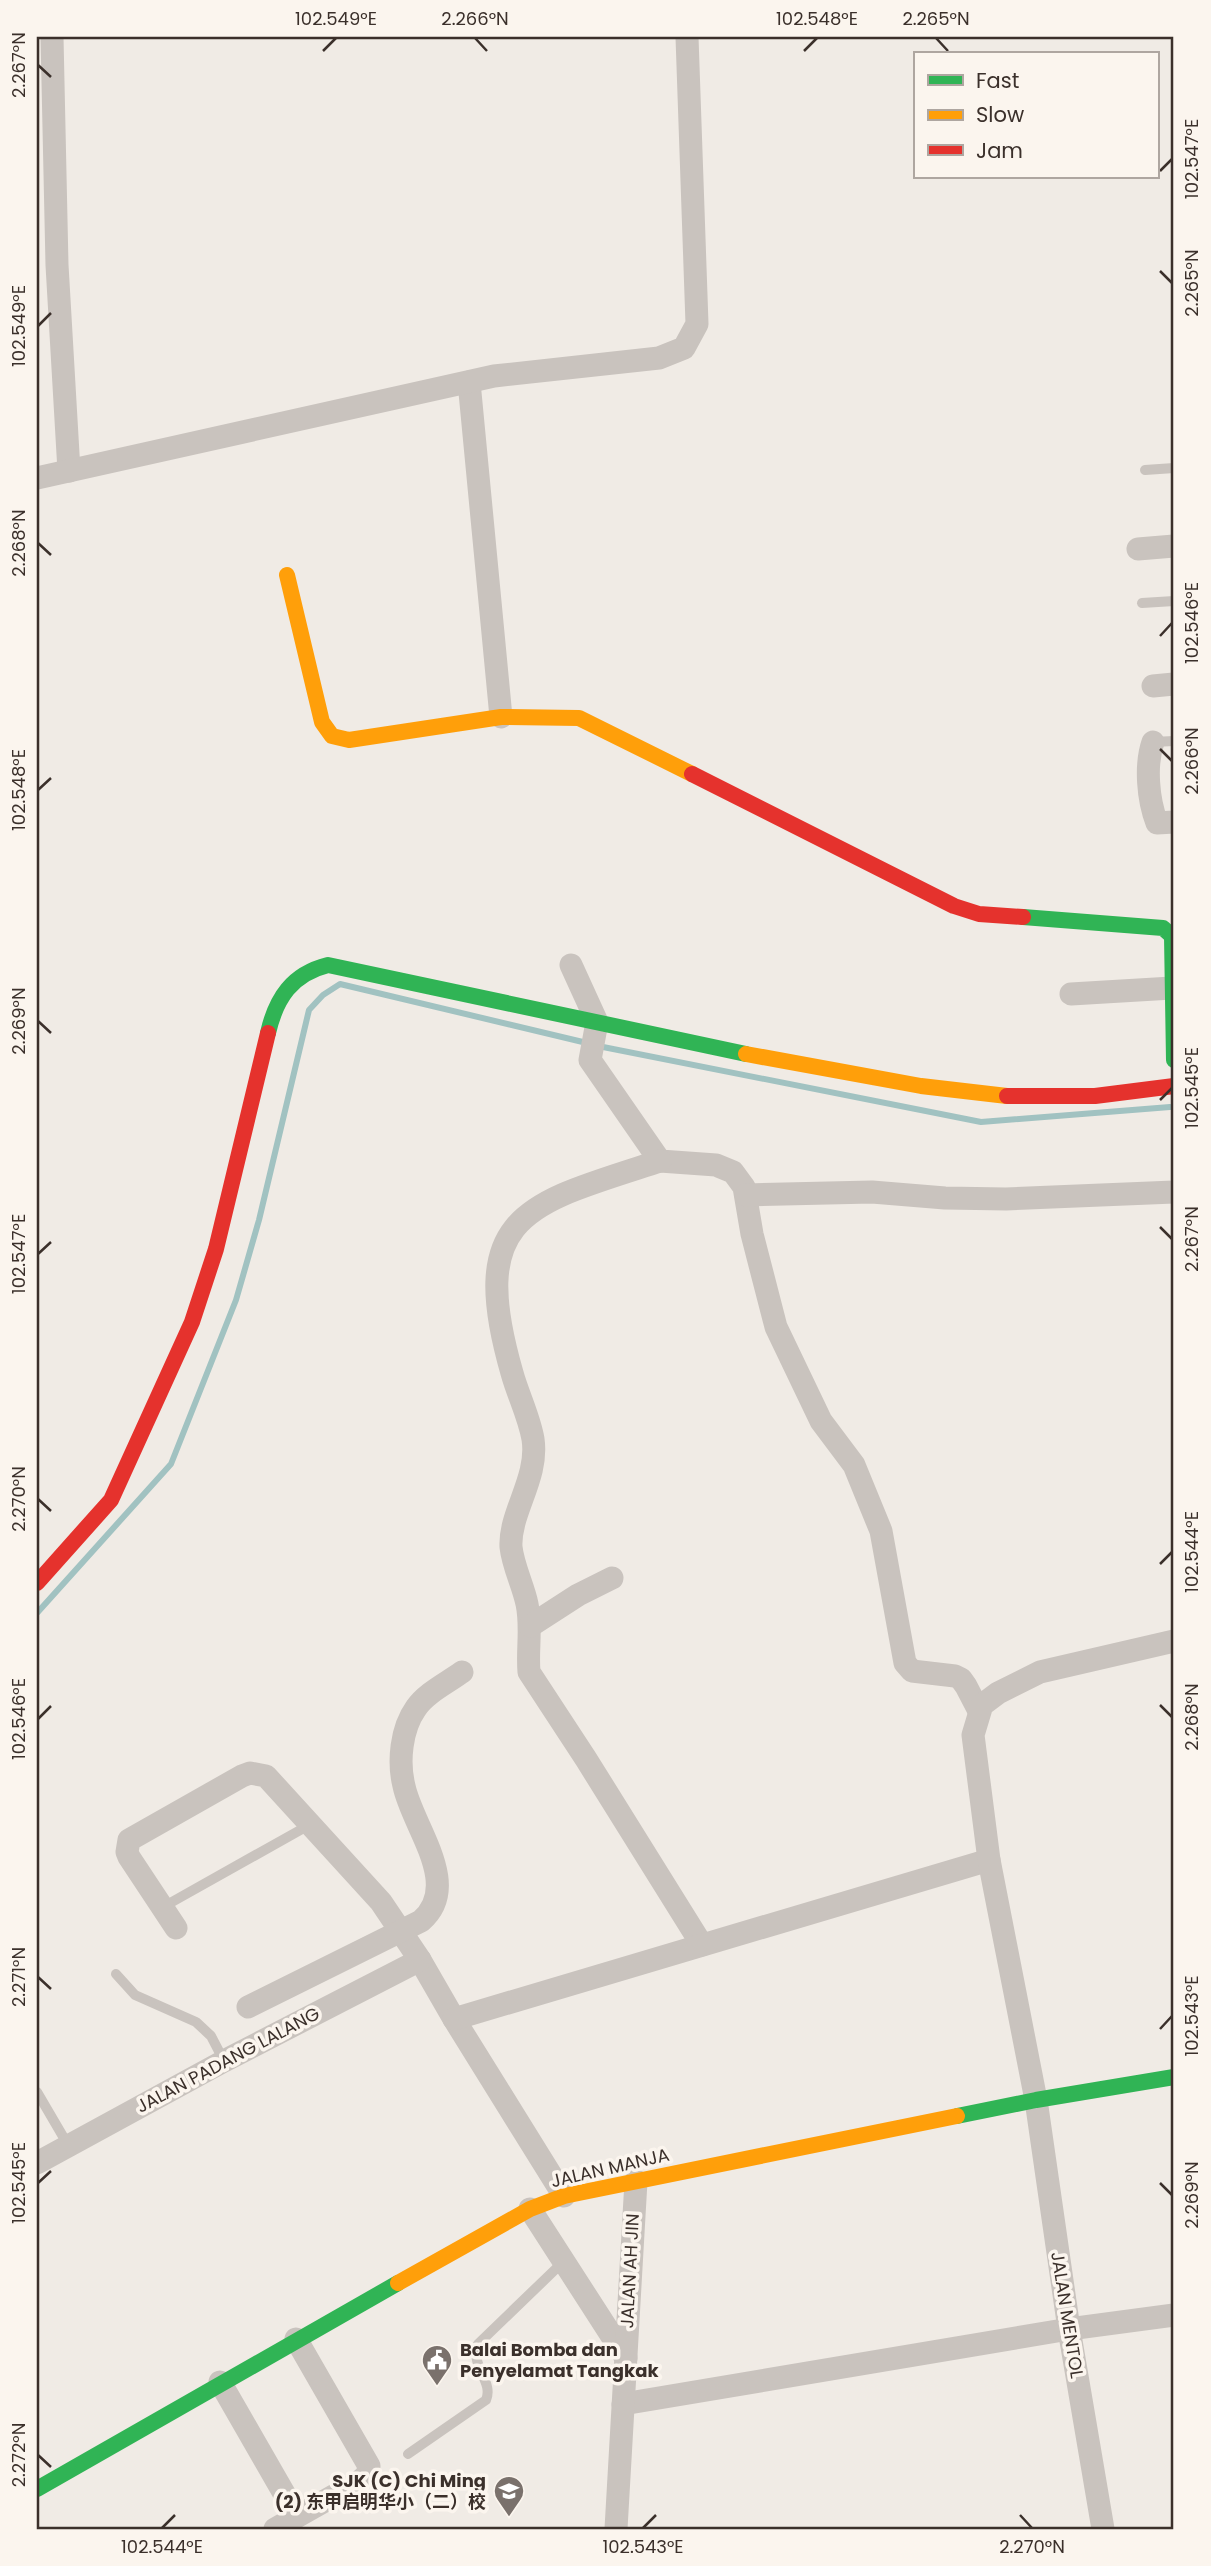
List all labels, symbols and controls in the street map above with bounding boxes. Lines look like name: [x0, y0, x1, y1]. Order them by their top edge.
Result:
text: 102.549°E: [295, 6, 377, 31]
text: 2.266°N: [441, 6, 509, 31]
text: 102.548°E: [776, 6, 858, 31]
text: 2.265°N: [902, 6, 970, 31]
text: 2.267°N: [6, 32, 31, 98]
legend: [914, 52, 1158, 178]
text: Fast: [976, 66, 1019, 95]
text: Slow: [976, 100, 1024, 129]
text: 102.547°E: [1179, 119, 1204, 199]
text: Jam: [976, 136, 1023, 165]
text: 2.265°N: [1179, 249, 1204, 317]
text: 102.549°E: [6, 285, 31, 367]
text: 2.268°N: [6, 509, 31, 577]
text: 102.546°E: [1179, 582, 1204, 664]
text: 2.266°N: [1179, 727, 1204, 795]
text: 102.548°E: [6, 749, 31, 831]
text: 2.269°N: [6, 987, 31, 1055]
text: 102.545°E: [1179, 1047, 1204, 1129]
text: 2.267°N: [1179, 1206, 1204, 1272]
text: 102.547°E: [6, 1214, 31, 1294]
text: 2.270°N: [6, 1466, 31, 1532]
text: 102.544°E: [1179, 1511, 1204, 1593]
text: 102.546°E: [6, 1678, 31, 1760]
text: 2.268°N: [1179, 1683, 1204, 1751]
text: 2.271°N: [6, 1947, 31, 2007]
text: 102.543°E: [1179, 1975, 1204, 2057]
street label: JALAN PADANG LALANG: [132, 2001, 324, 2119]
text: 102.545°E: [6, 2142, 31, 2224]
street label: JALAN MANJA: [548, 2142, 672, 2193]
text: 2.269°N: [1179, 2161, 1204, 2229]
street label: JALAN AH JIN: [614, 2213, 645, 2329]
street label: JALAN MENTOL: [1045, 2250, 1090, 2380]
place label: Balai Bomba dan Penyelamat Tangkak: [460, 2337, 659, 2383]
public building icon: Balai Bomba dan Penyelamat Tangkak: [420, 2343, 454, 2387]
text: 2.272°N: [6, 2423, 31, 2487]
place label: SJK (C) Chi Ming (2) 东甲启明华小（二）校: [275, 2468, 486, 2514]
school or university icon: SJK (C) Chi Ming (2) 东甲启明华小（二）校: [492, 2474, 526, 2518]
text: 102.544°E: [121, 2534, 203, 2559]
text: 102.543°E: [602, 2534, 684, 2559]
text: 2.270°N: [999, 2534, 1065, 2559]

